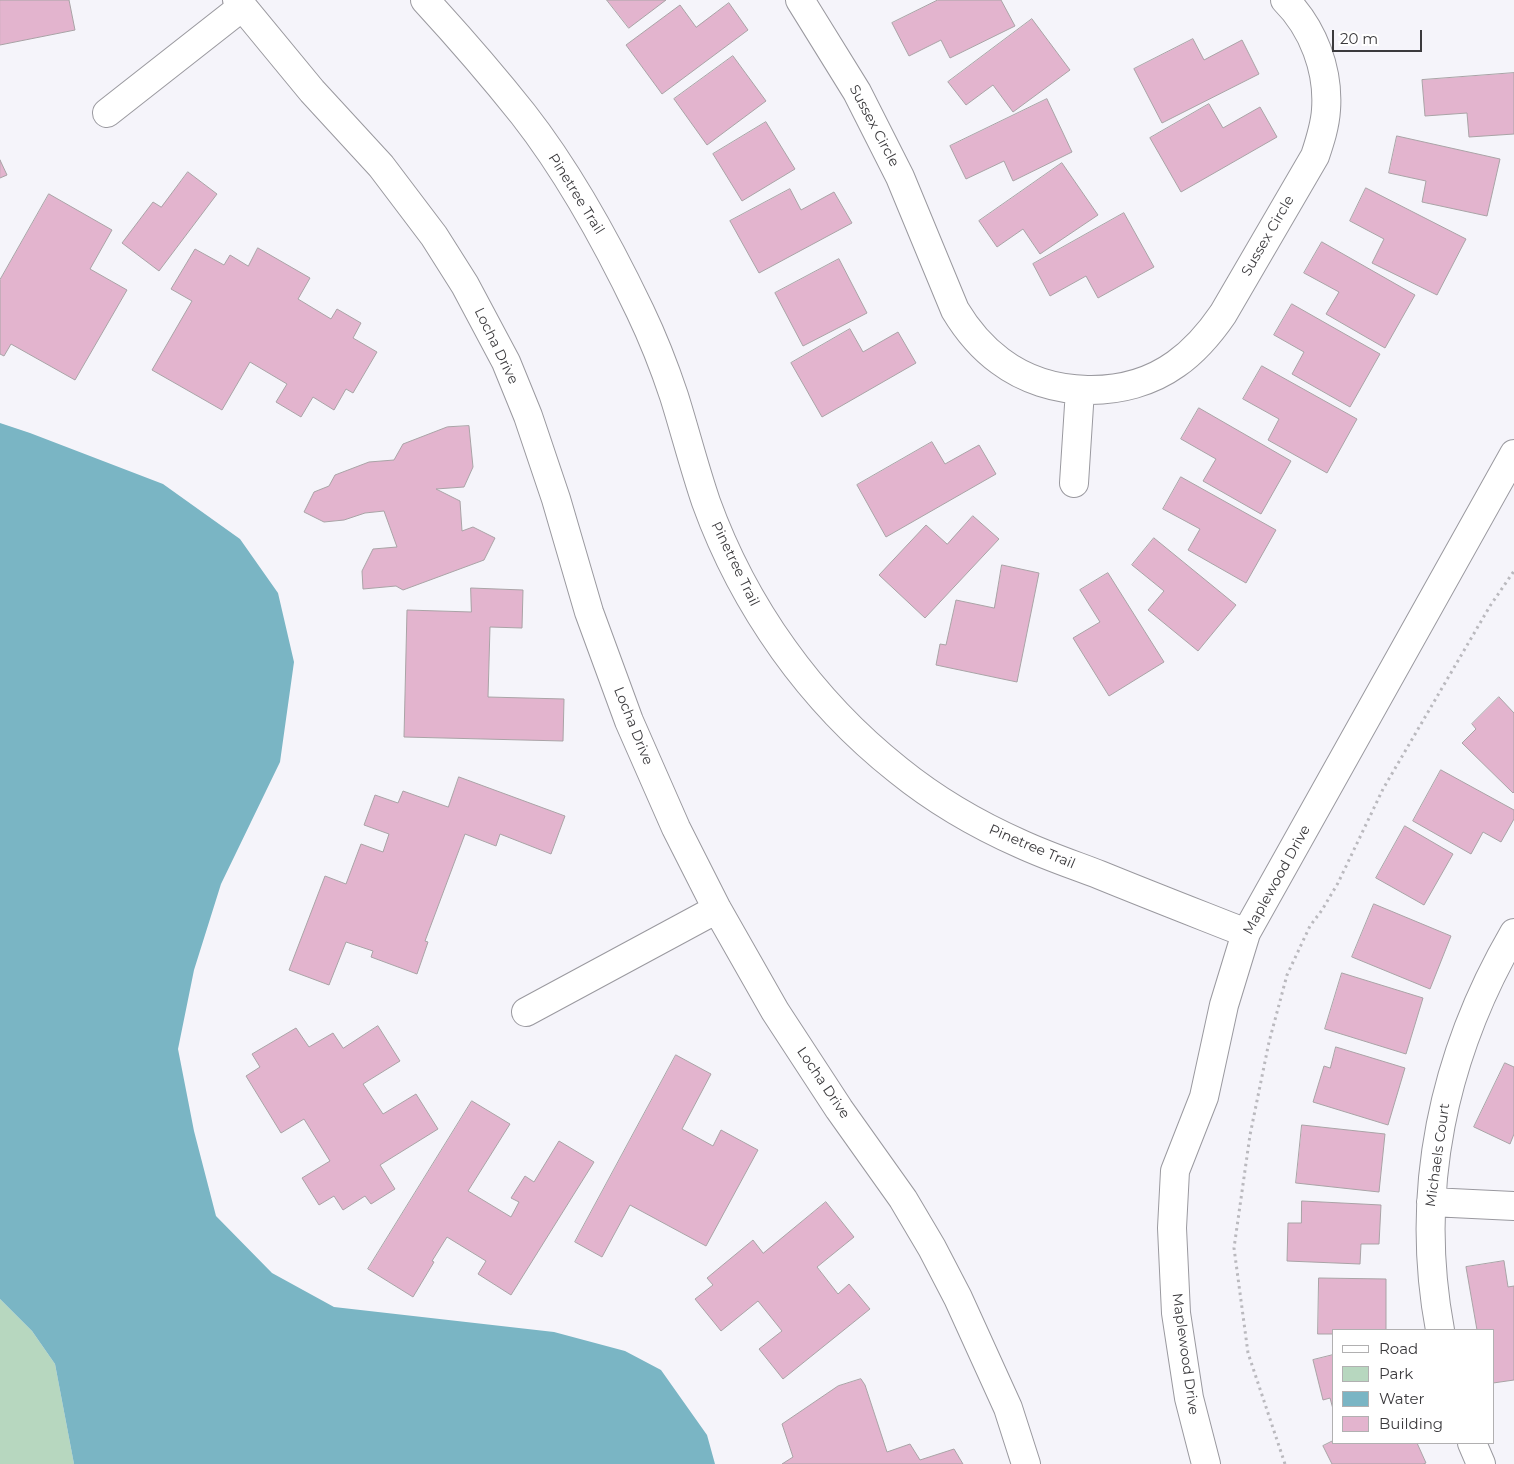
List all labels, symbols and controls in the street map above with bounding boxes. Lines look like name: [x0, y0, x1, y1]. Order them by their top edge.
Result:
scale bar: [1334, 20, 1424, 52]
text: 20 m: [1340, 29, 1378, 48]
street label: Sussex Circle: [845, 82, 903, 170]
street label: Pinetree Trail: [544, 150, 608, 238]
street label: Sussex Circle: [1238, 193, 1298, 279]
street label: Locha Drive: [470, 305, 522, 387]
street label: Pinetree Trail: [707, 519, 763, 609]
street label: Locha Drive: [610, 684, 656, 768]
street label: Pinetree Trail: [986, 821, 1078, 873]
street label: Maplewood Drive: [1240, 822, 1314, 938]
street label: Locha Drive: [793, 1044, 853, 1122]
street label: Michaels Court: [1422, 1102, 1454, 1208]
street label: Maplewood Drive: [1168, 1292, 1202, 1416]
legend: [1332, 1329, 1494, 1444]
text: Road: [1379, 1339, 1418, 1358]
text: Park: [1379, 1364, 1413, 1383]
text: Water: [1379, 1389, 1425, 1408]
text: Building: [1379, 1414, 1443, 1433]

